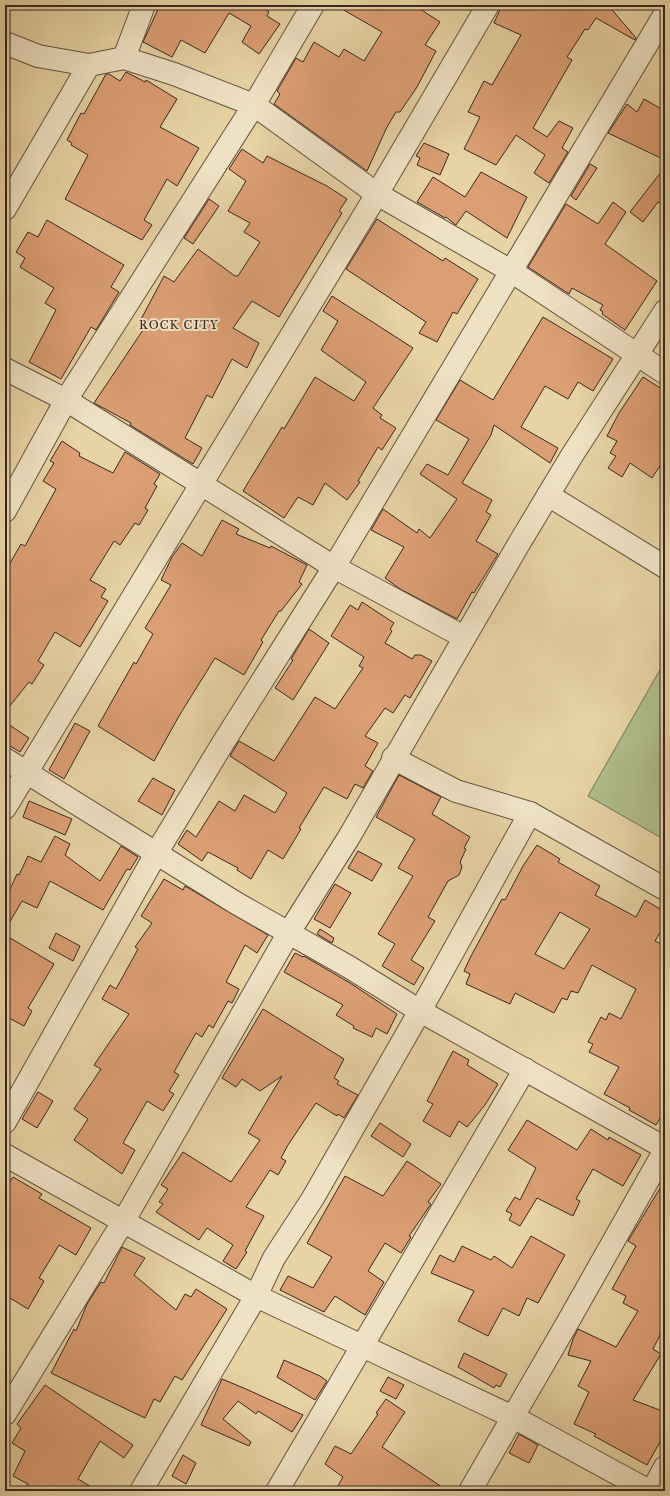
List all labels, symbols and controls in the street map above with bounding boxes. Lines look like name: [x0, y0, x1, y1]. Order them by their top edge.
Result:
district label: ROCK CITY: [139, 317, 219, 333]

